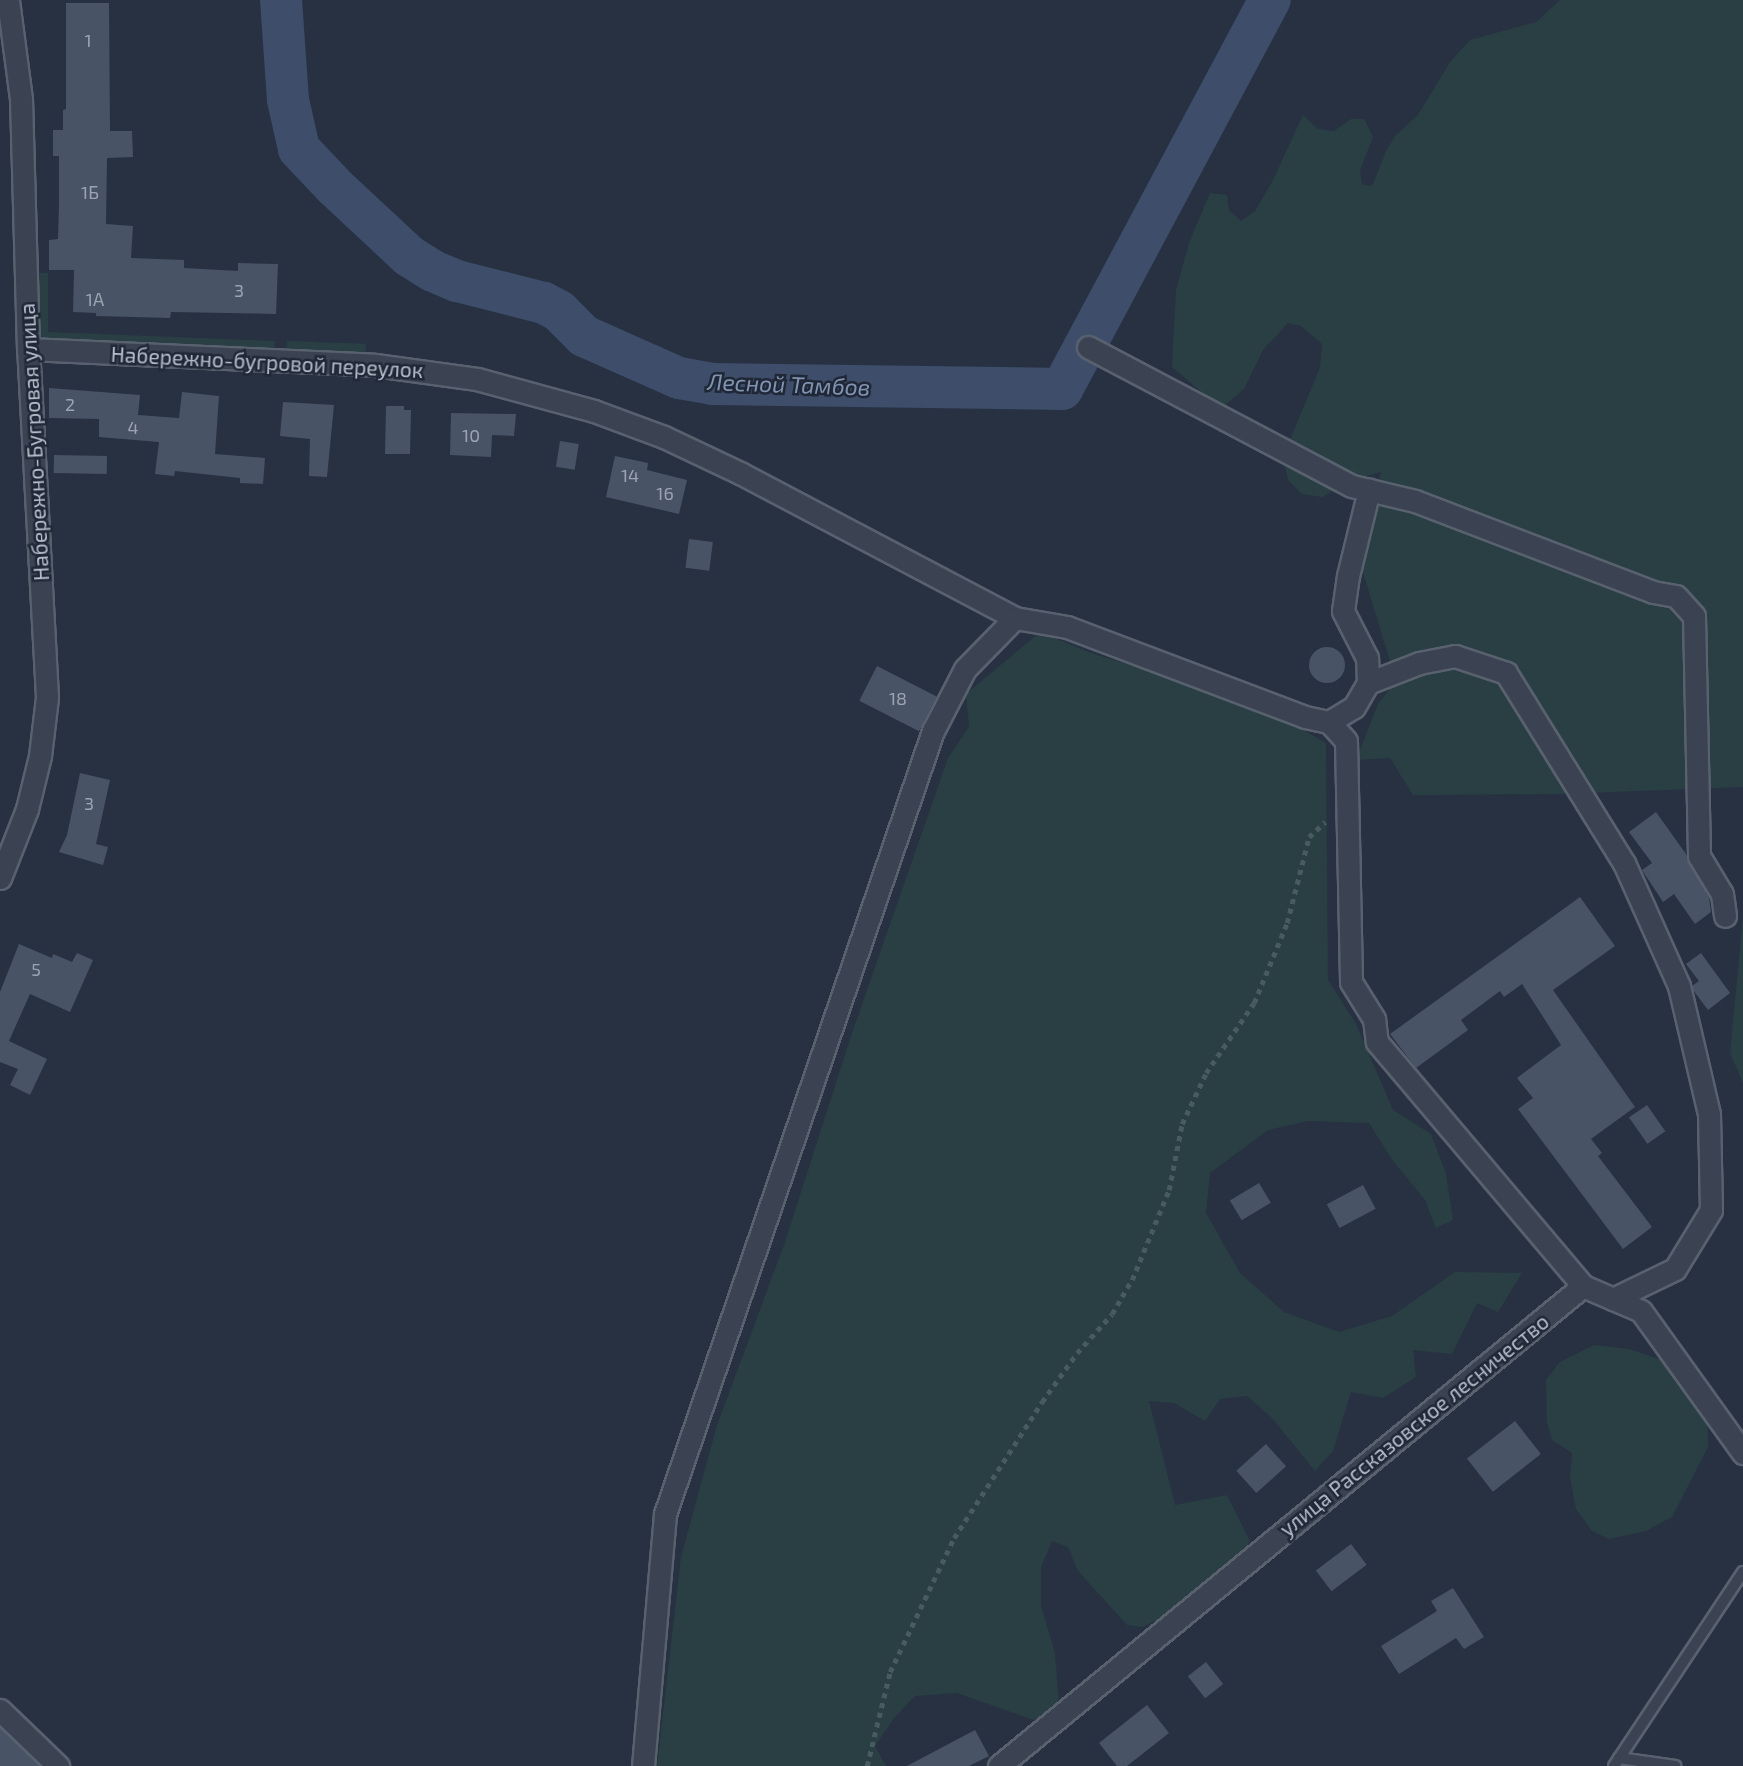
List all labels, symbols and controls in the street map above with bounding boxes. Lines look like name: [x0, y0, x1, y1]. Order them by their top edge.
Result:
house number: 1: [84, 29, 92, 51]
house number: 1Б: [81, 181, 99, 203]
house number: 3: [234, 279, 244, 301]
house number: 1А: [86, 288, 104, 310]
street label: Набережно-Бугровая улица: [14, 302, 54, 582]
street label: Набережно-бугровой переулок: [110, 341, 424, 383]
water label: Лесной Тамбов: [707, 367, 871, 401]
house number: 2: [65, 393, 75, 415]
house number: 4: [127, 416, 139, 438]
house number: 10: [462, 424, 480, 446]
house number: 14: [621, 464, 639, 486]
house number: 16: [656, 482, 674, 504]
house number: 18: [889, 687, 907, 709]
house number: 3: [84, 792, 94, 814]
house number: 5: [31, 958, 41, 980]
street label: улица Рассказовское лесничество: [1274, 1309, 1554, 1541]

